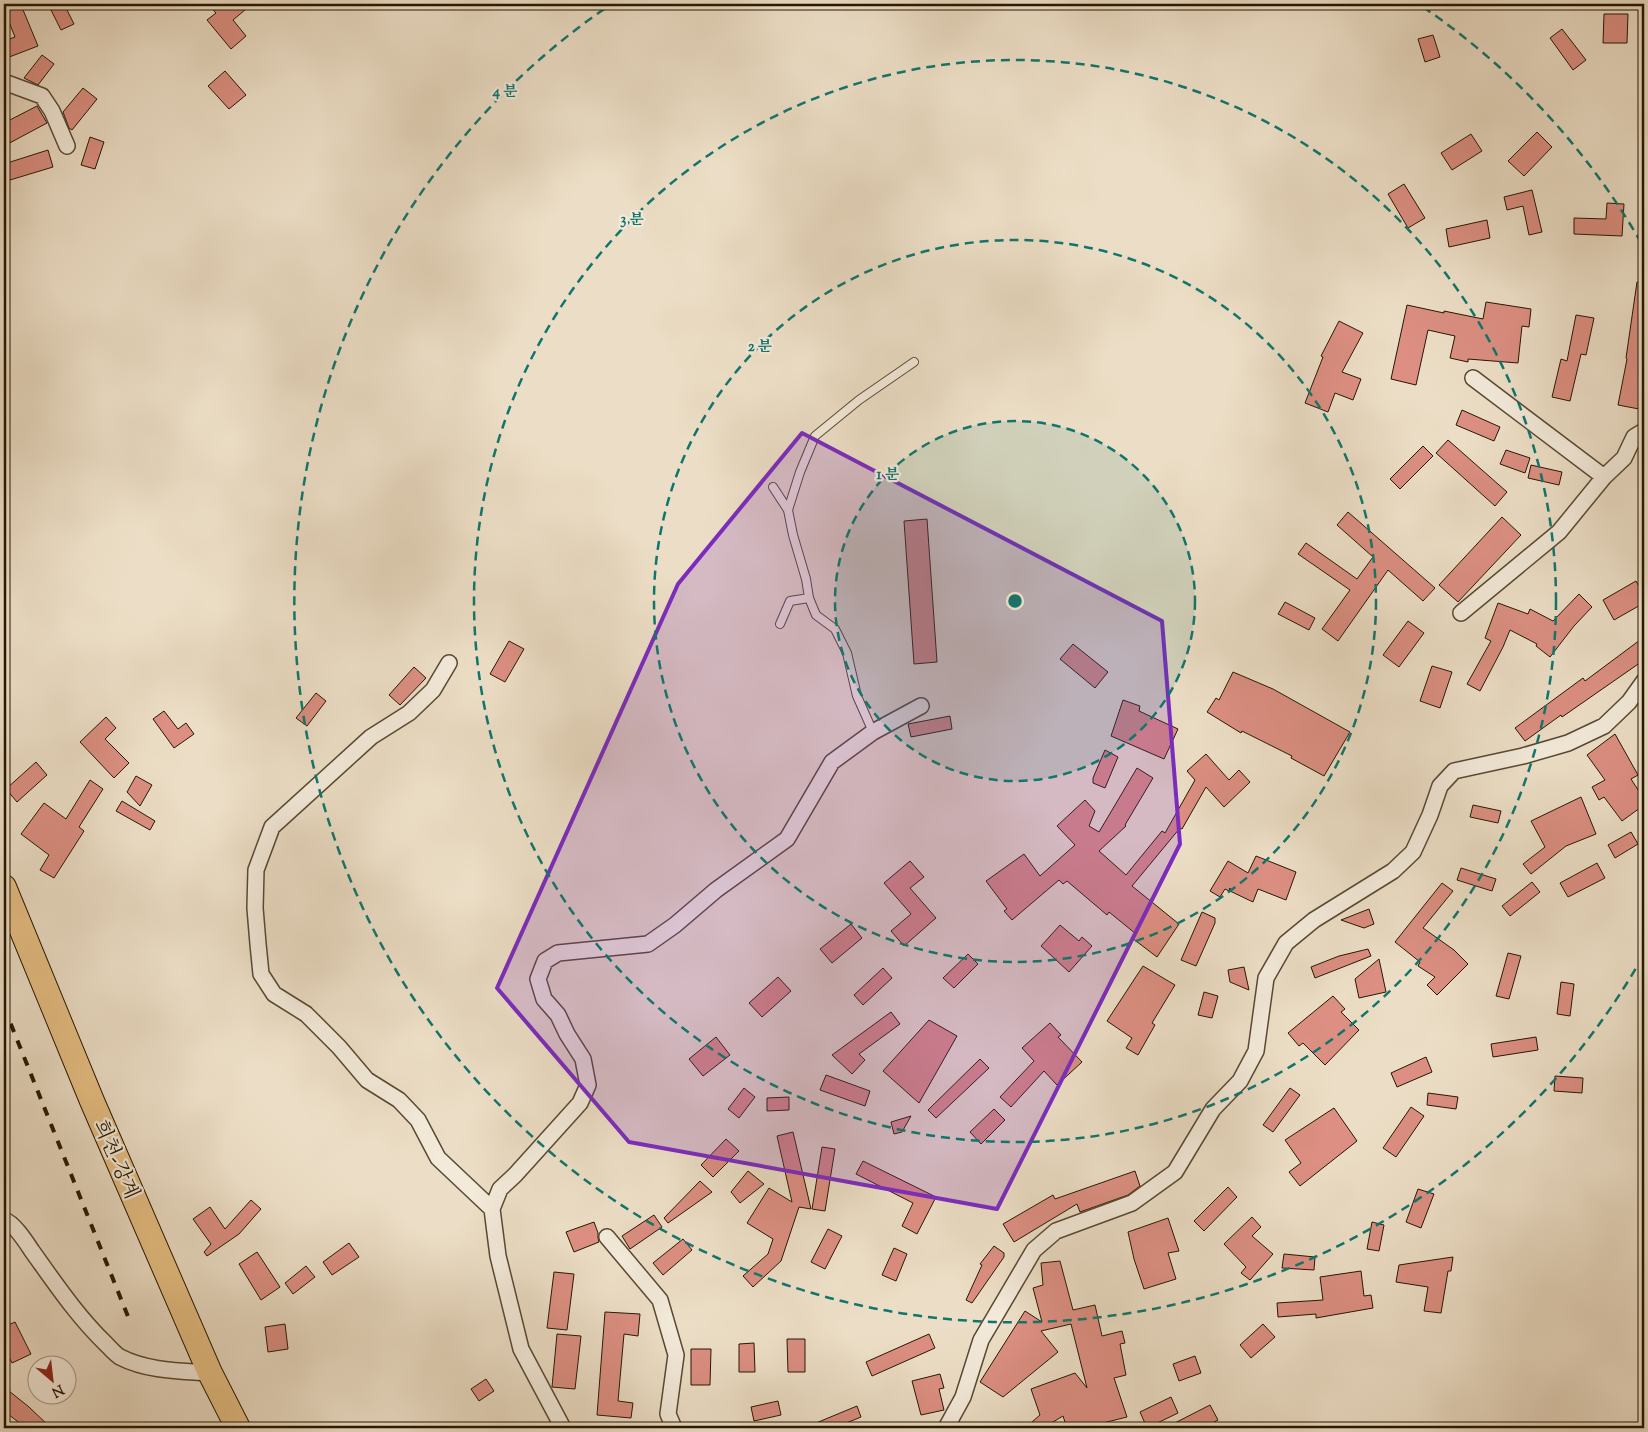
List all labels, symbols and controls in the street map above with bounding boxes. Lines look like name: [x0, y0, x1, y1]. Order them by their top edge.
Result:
text: 4 분: [491, 82, 518, 103]
text: 3 분: [620, 210, 644, 231]
text: 2 분: [748, 337, 772, 358]
text: 1 분: [877, 465, 899, 486]
centre of rings: [1006, 592, 1024, 610]
street label: 희천-강계: [84, 1116, 145, 1204]
north arrow: [28, 1354, 78, 1404]
text: N: [48, 1378, 67, 1401]

